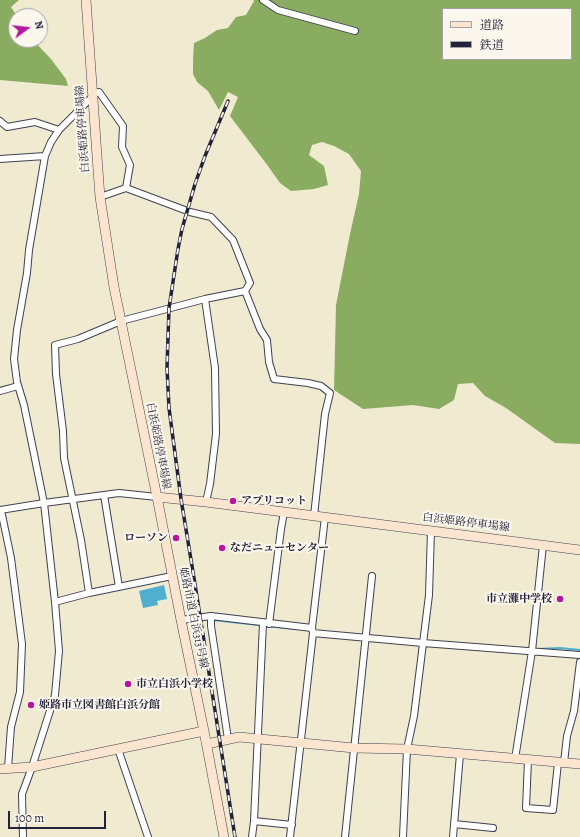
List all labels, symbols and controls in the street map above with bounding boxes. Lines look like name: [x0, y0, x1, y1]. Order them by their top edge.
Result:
north arrow: [8, 8, 48, 48]
legend: [442, 8, 572, 60]
text: 道路: [480, 17, 504, 33]
text: N: [31, 19, 47, 31]
text: 鉄道: [480, 37, 504, 53]
street label: 白浜姫路停車場線: [73, 85, 93, 173]
street label: 白浜姫路停車場線: [143, 402, 173, 490]
place label: アプリコット: [241, 494, 307, 508]
marker: アプリコット: [228, 496, 238, 506]
street label: 白浜姫路停車場線: [422, 511, 510, 535]
place label: ローソン: [124, 531, 168, 545]
marker: ローソン: [171, 533, 181, 543]
place label: なだニューセンター: [230, 541, 329, 555]
marker: なだニューセンター: [217, 543, 227, 553]
street label: 姫路市道 白浜313号線: [176, 566, 210, 670]
place label: 市立灘中学校: [486, 592, 552, 606]
marker: 市立灘中学校: [555, 594, 565, 604]
place label: 市立白浜小学校: [136, 677, 213, 691]
marker: 市立白浜小学校: [123, 679, 133, 689]
place label: 姫路市立図書館白浜分館: [39, 698, 160, 712]
marker: 姫路市立図書館白浜分館: [26, 700, 36, 710]
scale bar: [10, 803, 108, 829]
text: 100 m: [15, 810, 44, 826]

